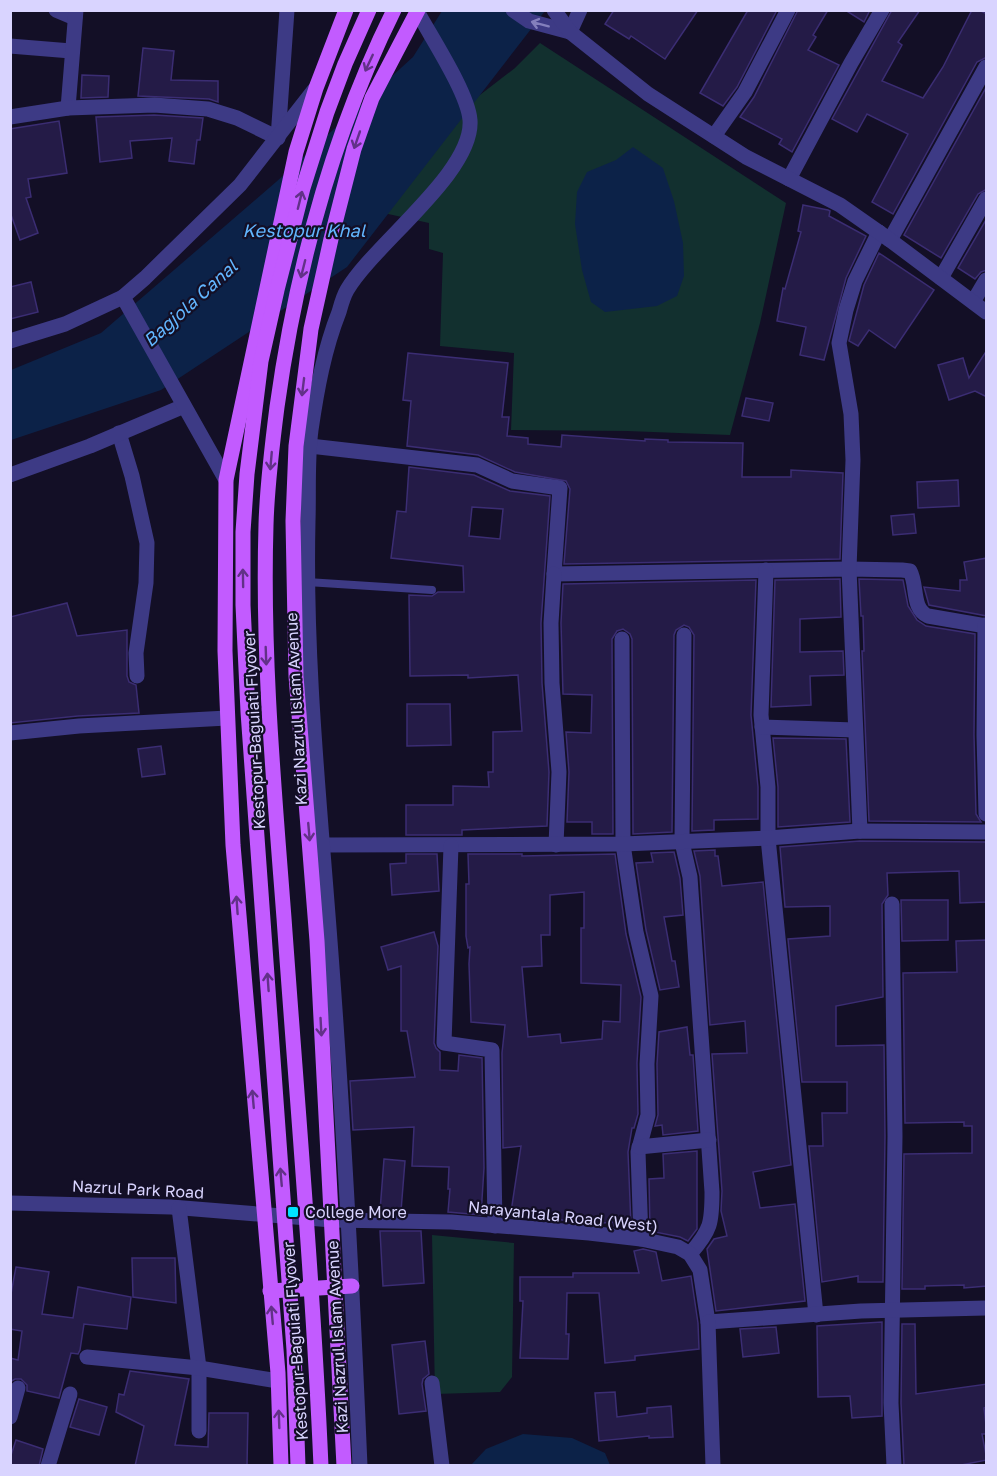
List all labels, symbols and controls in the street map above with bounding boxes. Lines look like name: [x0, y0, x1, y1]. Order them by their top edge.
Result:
one-way arrow: [531, 18, 550, 29]
one-way arrow: [363, 54, 375, 72]
one-way arrow: [351, 130, 362, 149]
one-way arrow: [294, 190, 306, 209]
water label: Kestopur Khal: [243, 219, 367, 241]
water label: Bagjola Canal: [139, 254, 242, 351]
one-way arrow: [297, 259, 308, 278]
one-way arrow: [298, 376, 309, 396]
one-way arrow: [265, 450, 276, 470]
one-way arrow: [237, 568, 249, 588]
street label: Kazi Nazrul Islam Avenue: [281, 612, 311, 806]
street label: Kestopur-Baguiati Flyover: [239, 630, 269, 830]
one-way arrow: [261, 645, 272, 665]
one-way arrow: [304, 822, 315, 842]
one-way arrow: [231, 896, 242, 915]
one-way arrow: [262, 973, 273, 992]
one-way arrow: [315, 1016, 326, 1036]
one-way arrow: [247, 1090, 258, 1110]
one-way arrow: [275, 1167, 286, 1187]
street label: Nazrul Park Road: [71, 1176, 205, 1202]
street label: Narayantala Road (West): [467, 1196, 659, 1236]
place label: College More: [305, 1202, 407, 1222]
marker: College More: [286, 1205, 300, 1219]
street label: Kazi Nazrul Islam Avenue: [322, 1240, 352, 1434]
street label: Kestopur-Baguiati Flyover: [278, 1241, 312, 1441]
one-way arrow: [266, 1305, 277, 1325]
one-way arrow: [273, 1410, 285, 1430]

